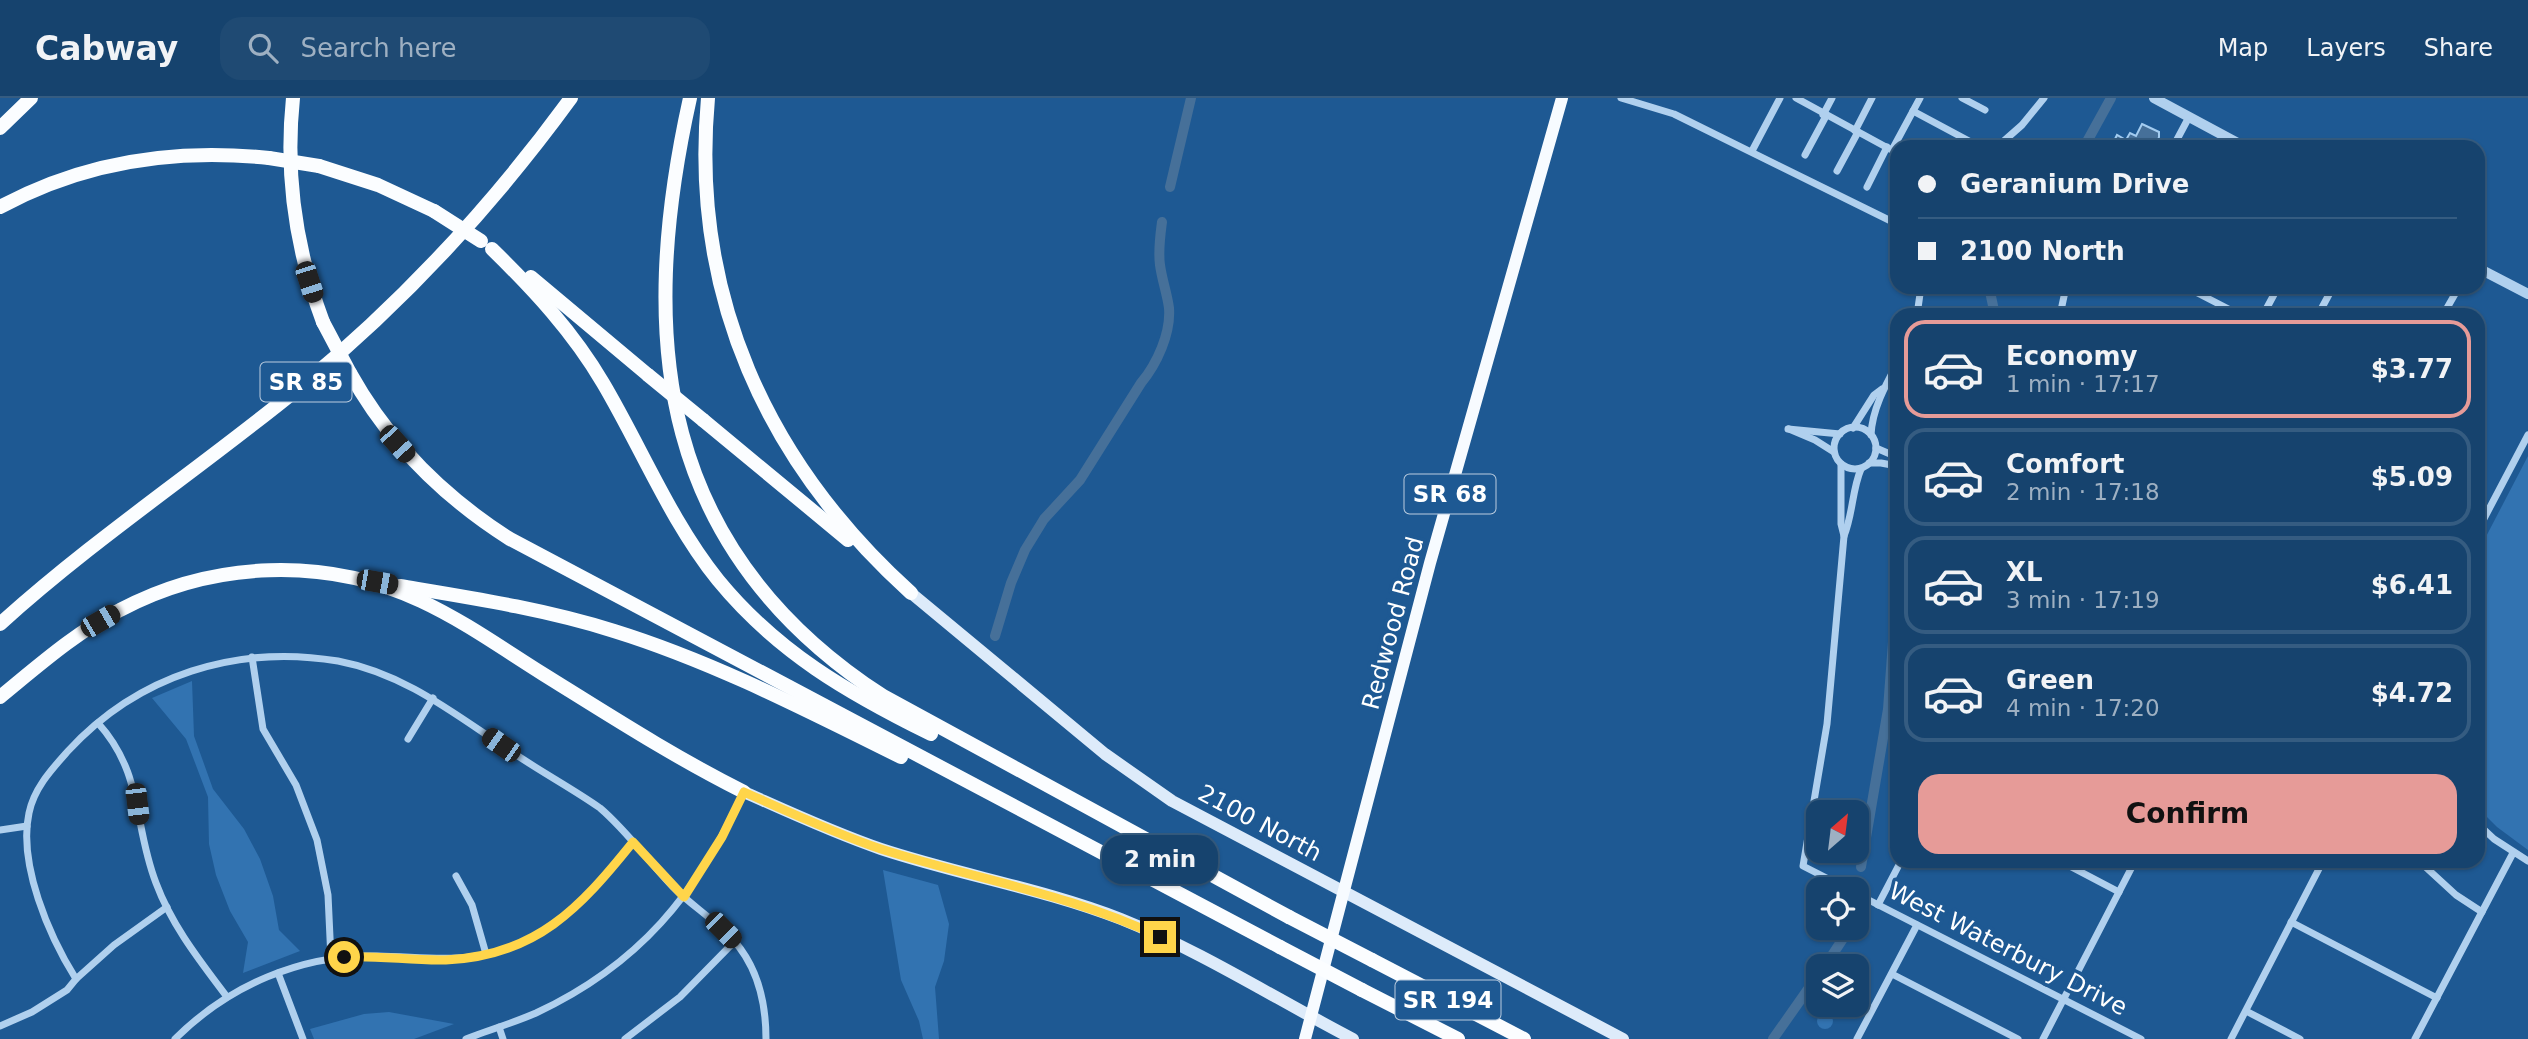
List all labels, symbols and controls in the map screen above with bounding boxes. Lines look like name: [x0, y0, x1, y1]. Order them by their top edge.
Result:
search box: [220, 17, 710, 80]
text: Cabway: [35, 29, 178, 68]
icon: search: [244, 29, 282, 67]
text: Search here: [300, 33, 457, 63]
text: Map: [2218, 34, 2268, 62]
text: Layers: [2306, 34, 2386, 62]
text: Share: [2424, 34, 2493, 62]
text: Geranium Drive: [1960, 169, 2189, 199]
text: 2100 North: [1960, 236, 2125, 266]
car: [293, 259, 326, 305]
icon: car: [1922, 338, 1985, 401]
text: Economy: [2006, 341, 2137, 371]
text: $3.77: [2371, 354, 2453, 384]
road number: SR 85: [260, 362, 352, 402]
text: 1 min · 17:17: [2006, 371, 2160, 397]
car: [376, 421, 419, 467]
icon: car: [1922, 446, 1985, 509]
text: Comfort: [2006, 449, 2124, 479]
text: $5.09: [2371, 462, 2453, 492]
road number: SR 68: [1404, 474, 1496, 514]
text: 2 min · 17:18: [2006, 479, 2160, 505]
street label: Redwood Road: [1356, 534, 1430, 712]
icon: car: [1922, 554, 1985, 617]
text: XL: [2006, 557, 2043, 587]
car: [355, 568, 400, 596]
text: $6.41: [2371, 570, 2453, 600]
text: 3 min · 17:19: [2006, 587, 2160, 613]
car: [77, 601, 124, 641]
icon: car: [1922, 662, 1985, 725]
text: Green: [2006, 665, 2094, 695]
text: $4.72: [2371, 678, 2453, 708]
text: 4 min · 17:20: [2006, 695, 2160, 721]
car: [478, 724, 525, 766]
button: Confirm: [1918, 774, 2457, 854]
street label: 2100 North: [1193, 779, 1327, 867]
car: [125, 782, 150, 826]
north arrow: [1806, 800, 1869, 863]
map controls: [1806, 800, 1869, 1017]
callout: 2 min: [1102, 836, 1218, 884]
text: 2 min: [1124, 846, 1196, 872]
button: locate: [1806, 877, 1869, 940]
street label: West Waterbury Drive: [1884, 877, 2132, 1021]
car: [701, 908, 746, 952]
route end: [1144, 921, 1176, 953]
route start: [328, 941, 360, 973]
button: layers: [1806, 954, 1869, 1017]
road number: SR 194: [1396, 980, 1500, 1020]

